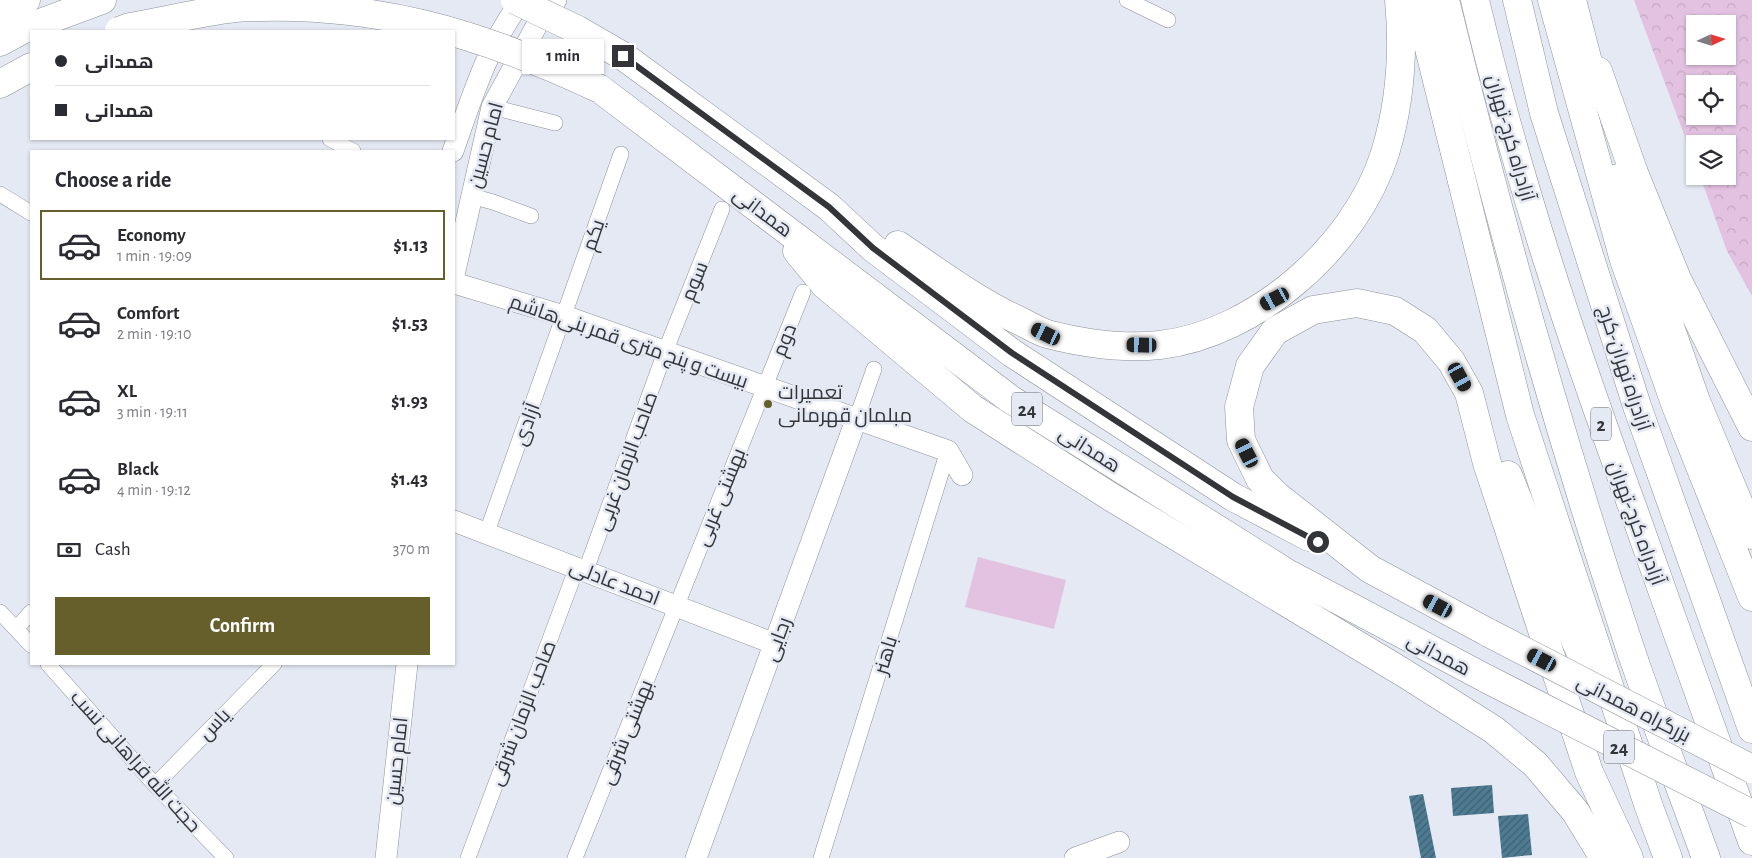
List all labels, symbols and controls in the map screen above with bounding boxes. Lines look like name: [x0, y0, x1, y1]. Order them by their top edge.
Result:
north arrow: [1686, 15, 1736, 65]
map controls: [1686, 15, 1736, 185]
callout: 1 min: [523, 38, 606, 74]
route end: [612, 45, 634, 67]
text: 1 min: [546, 48, 580, 64]
text: همدانی: [85, 53, 154, 72]
street label: آزادراه کرج-تهران: [1480, 72, 1540, 205]
button: locate: [1686, 75, 1736, 125]
street label: امام حسین: [465, 100, 510, 191]
text: همدانی: [85, 102, 154, 121]
button: layers: [1686, 135, 1736, 185]
text: Choose a ride: [55, 169, 171, 191]
street label: همدانی: [728, 184, 796, 243]
street label: یکم: [579, 216, 612, 255]
icon: car: [57, 223, 102, 268]
text: Economy: [117, 226, 186, 245]
text: $1.13: [393, 236, 428, 255]
text: 1 min · 19:09: [117, 248, 192, 264]
street label: سوم: [678, 259, 715, 305]
car: [1258, 285, 1291, 313]
street label: بیست و پنج متری قمر بنی‌هاشم: [506, 292, 750, 395]
icon: car: [57, 301, 102, 346]
street label: آزادراه تهران-کرج: [1591, 302, 1656, 435]
text: Comfort: [117, 304, 179, 323]
text: $1.53: [392, 314, 428, 333]
street label: دوم: [769, 321, 803, 361]
car: [1029, 321, 1062, 347]
text: 2 min · 19:10: [117, 326, 191, 342]
car: [1126, 337, 1157, 353]
car: [1446, 360, 1473, 394]
icon: car: [57, 379, 102, 424]
text: XL: [117, 382, 137, 401]
place label: تعمیرات مبلمان قهرمانی: [778, 383, 912, 428]
street label: صاحب الزمان غربی: [593, 389, 663, 534]
text: $1.93: [391, 392, 428, 411]
road number: 24: [1012, 392, 1042, 426]
marker: تعمیرات مبلمان قهرمانی: [762, 398, 774, 410]
street label: آزادی: [508, 399, 546, 449]
text: 3 min · 19:11: [117, 404, 188, 420]
road number: 2: [1591, 408, 1611, 440]
street label: همدانی: [1054, 423, 1124, 478]
car: [1233, 436, 1260, 470]
street label: بهشتی غربی: [692, 446, 751, 550]
icon: car: [57, 457, 102, 502]
street label: آزادراه کرج-تهران: [1601, 458, 1670, 590]
text: Black: [117, 460, 159, 479]
text: $1.43: [391, 470, 428, 489]
text: 4 min · 19:12: [117, 482, 191, 498]
route start: [1307, 531, 1329, 553]
icon: cash: [55, 536, 83, 564]
text: Cash: [95, 540, 131, 559]
text: 370 m: [393, 541, 430, 557]
street label: احمد عادلی: [566, 557, 662, 611]
car: [1421, 592, 1454, 620]
button: Confirm: [55, 597, 430, 655]
street label: رجایی: [761, 615, 797, 665]
street label: همدانی: [1403, 630, 1473, 682]
street label: باهنر: [870, 634, 902, 678]
street label: صاحب الزمان شرقی: [486, 638, 562, 789]
car: [1525, 646, 1558, 674]
street label: بزرگراه همدانی: [1572, 672, 1694, 748]
street label: بهشتی شرقی: [597, 677, 659, 788]
street label: حجت الله فراهانی نسب: [65, 684, 207, 838]
street label: یاس: [195, 705, 236, 746]
street label: امام حسین: [382, 716, 415, 806]
road number: 24: [1604, 730, 1634, 764]

